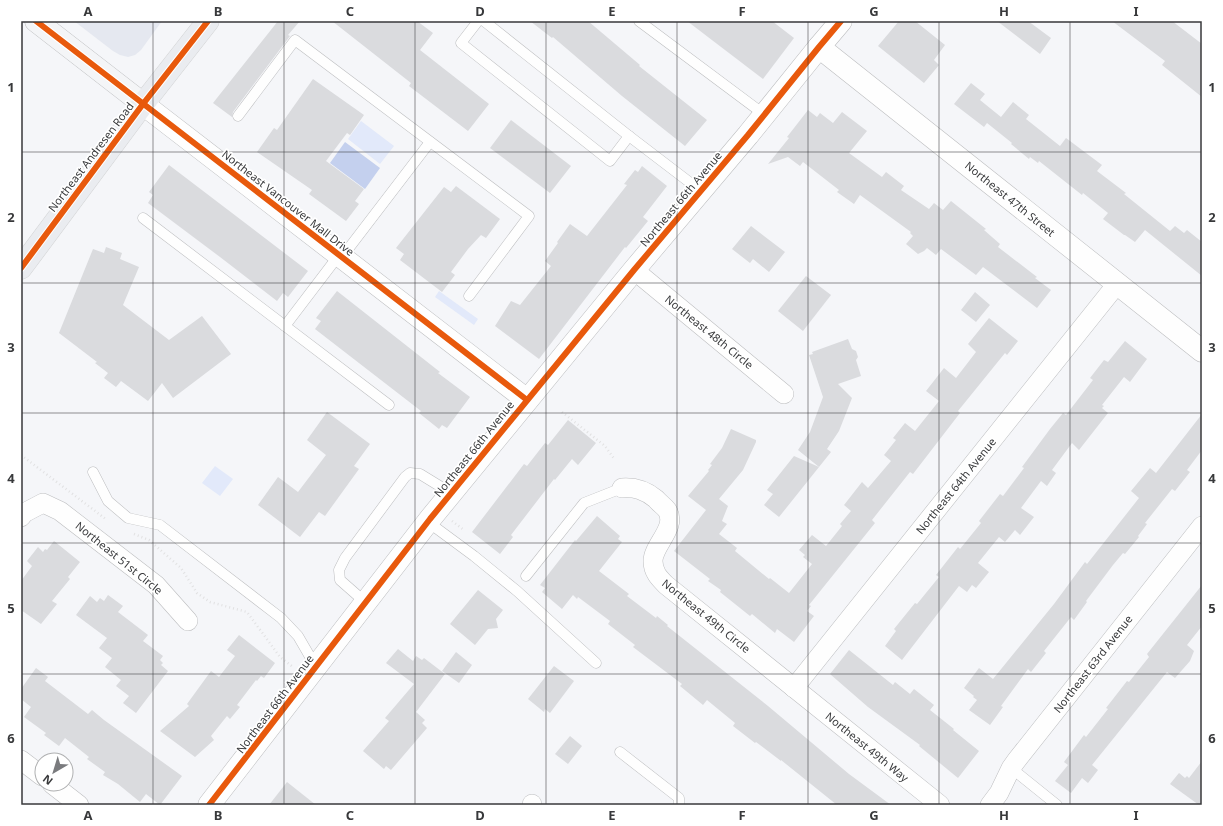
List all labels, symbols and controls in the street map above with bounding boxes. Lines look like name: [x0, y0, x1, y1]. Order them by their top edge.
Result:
text: A: [84, 2, 93, 20]
text: B: [214, 2, 222, 20]
text: C: [346, 2, 354, 20]
text: D: [475, 2, 485, 20]
text: E: [608, 2, 616, 20]
text: F: [738, 2, 746, 20]
text: G: [869, 2, 879, 20]
text: H: [999, 2, 1009, 20]
text: I: [1133, 2, 1139, 20]
text: 1: [7, 78, 15, 96]
text: 1: [1208, 78, 1216, 96]
street label: Northeast Andresen Road: [44, 99, 137, 215]
street label: Northeast Vancouver Mall Drive: [219, 146, 358, 259]
street label: Northeast 66th Avenue: [636, 148, 725, 249]
street label: Northeast 47th Street: [962, 158, 1058, 240]
text: 2: [7, 208, 15, 226]
text: 2: [1208, 208, 1216, 226]
street label: Northeast 48th Circle: [662, 291, 757, 372]
text: 3: [7, 338, 15, 356]
text: 3: [1208, 338, 1216, 356]
street label: Northeast 66th Avenue: [430, 397, 517, 500]
street label: Northeast 64th Avenue: [912, 434, 999, 537]
text: 4: [7, 469, 15, 487]
text: 4: [1208, 469, 1216, 487]
street label: Northeast 51st Circle: [73, 518, 166, 597]
street label: Northeast 49th Circle: [659, 575, 754, 656]
text: 5: [7, 599, 15, 617]
text: 5: [1208, 599, 1216, 617]
street label: Northeast 63rd Avenue: [1050, 612, 1135, 716]
street label: Northeast 66th Avenue: [233, 651, 317, 756]
street label: Northeast 49th Way: [823, 708, 912, 785]
text: 6: [7, 729, 15, 747]
text: 6: [1208, 729, 1216, 747]
north arrow: [34, 752, 74, 792]
text: N: [39, 772, 56, 789]
text: A: [84, 806, 93, 824]
text: B: [214, 806, 222, 824]
text: C: [346, 806, 354, 824]
text: D: [475, 806, 485, 824]
text: E: [608, 806, 616, 824]
text: F: [738, 806, 746, 824]
text: G: [869, 806, 879, 824]
text: H: [999, 806, 1009, 824]
text: I: [1133, 806, 1139, 824]

